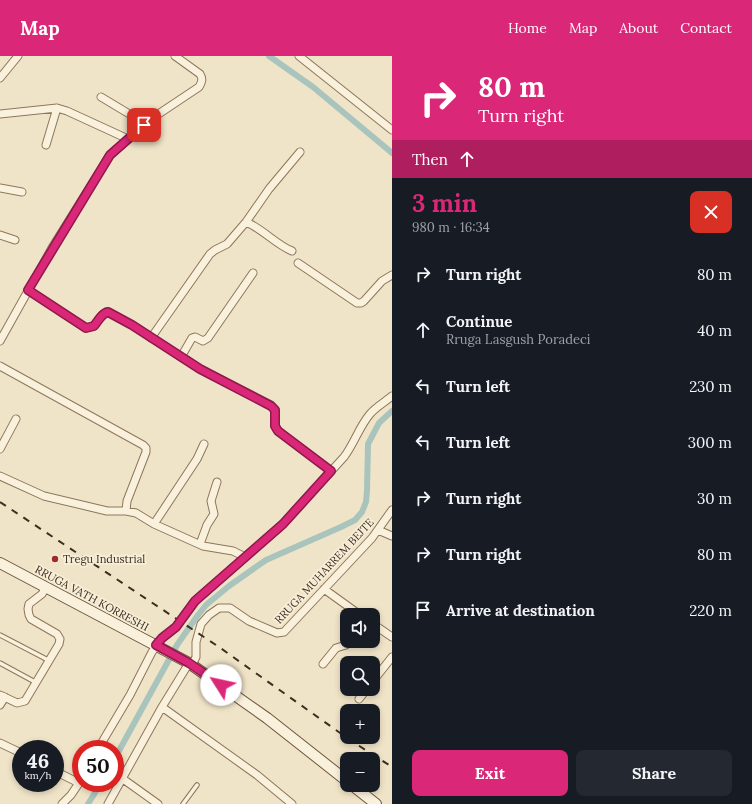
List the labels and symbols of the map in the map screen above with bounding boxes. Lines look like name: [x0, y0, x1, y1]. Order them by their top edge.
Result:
pin: [127, 108, 161, 142]
street label: RRUGA MUHARREM BEJTE: [271, 515, 377, 627]
place label: Tregu Industrial: [63, 552, 145, 566]
marker: Tregu Industrial: [50, 554, 60, 564]
street label: RRUGA VATH KORRESHI: [33, 562, 152, 634]
position arrow: [200, 664, 242, 706]
speed limit sign: 50: [72, 740, 124, 792]

